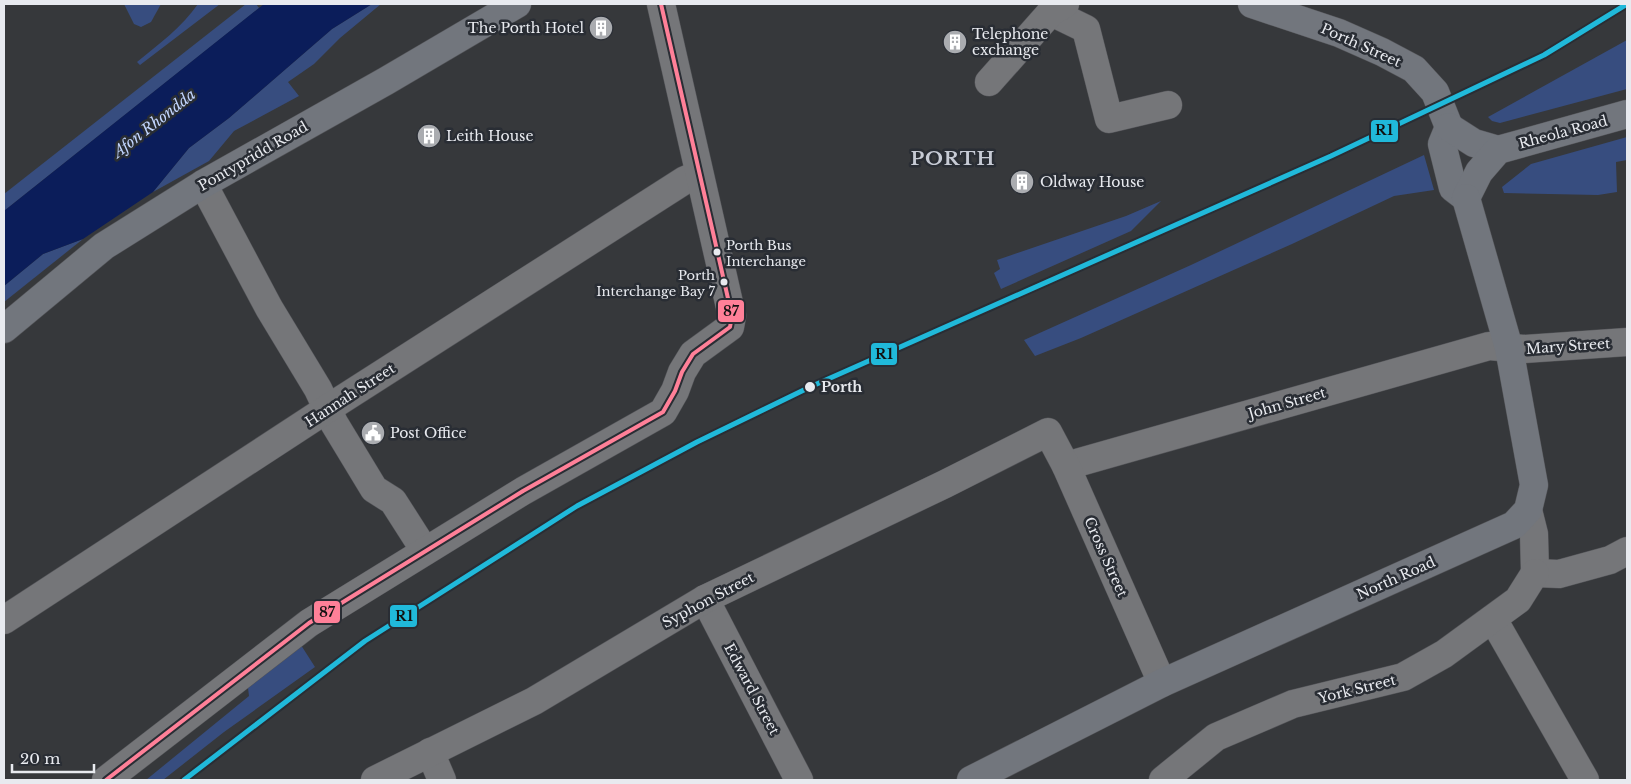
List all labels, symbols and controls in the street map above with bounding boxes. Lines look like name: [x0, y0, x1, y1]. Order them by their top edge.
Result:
building icon: The Porth Hotel: [588, 15, 614, 41]
place label: The Porth Hotel: [468, 19, 584, 37]
street label: Porth Street: [1318, 19, 1405, 71]
place label: Telephone exchange: [972, 25, 1048, 59]
building icon: Telephone exchange: [942, 29, 968, 55]
water label: Afon Rhondda: [107, 85, 199, 163]
street label: Rheola Road: [1517, 111, 1610, 153]
street label: Pontypridd Road: [195, 117, 311, 195]
line badge: R1: [1370, 119, 1399, 143]
text: R1: [1375, 121, 1393, 139]
building icon: Leith House: [416, 123, 442, 149]
place label: Leith House: [446, 127, 533, 145]
district label: PORTH: [910, 147, 996, 170]
building icon: Oldway House: [1009, 169, 1035, 195]
place label: Oldway House: [1040, 173, 1144, 191]
place label: Porth Bus Interchange: [726, 237, 806, 270]
marker: Porth Bus Interchange: [712, 247, 722, 257]
place label: Porth Interchange Bay 7: [596, 267, 715, 300]
marker: Porth Interchange Bay 7: [719, 277, 729, 287]
line badge: 87: [717, 299, 745, 323]
text: 87: [723, 302, 740, 320]
street label: Mary Street: [1525, 334, 1611, 358]
line badge: R1: [870, 342, 898, 366]
text: R1: [875, 345, 893, 363]
street label: Hannah Street: [302, 359, 399, 431]
place label: Porth: [821, 378, 862, 396]
marker: Porth: [803, 380, 817, 394]
street label: John Street: [1244, 383, 1328, 423]
public building icon: Post Office: [360, 420, 386, 446]
place label: Post Office: [390, 424, 466, 442]
street label: Cross Street: [1080, 514, 1132, 600]
street label: North Road: [1354, 552, 1439, 603]
street label: Syphon Street: [659, 568, 758, 632]
line badge: 87: [313, 600, 341, 624]
text: 87: [319, 603, 336, 621]
line badge: R1: [389, 604, 418, 628]
text: R1: [395, 607, 413, 625]
street label: Edward Street: [720, 640, 784, 739]
street label: York Street: [1315, 671, 1398, 708]
scale bar: [12, 742, 95, 774]
text: 20 m: [20, 749, 60, 768]

